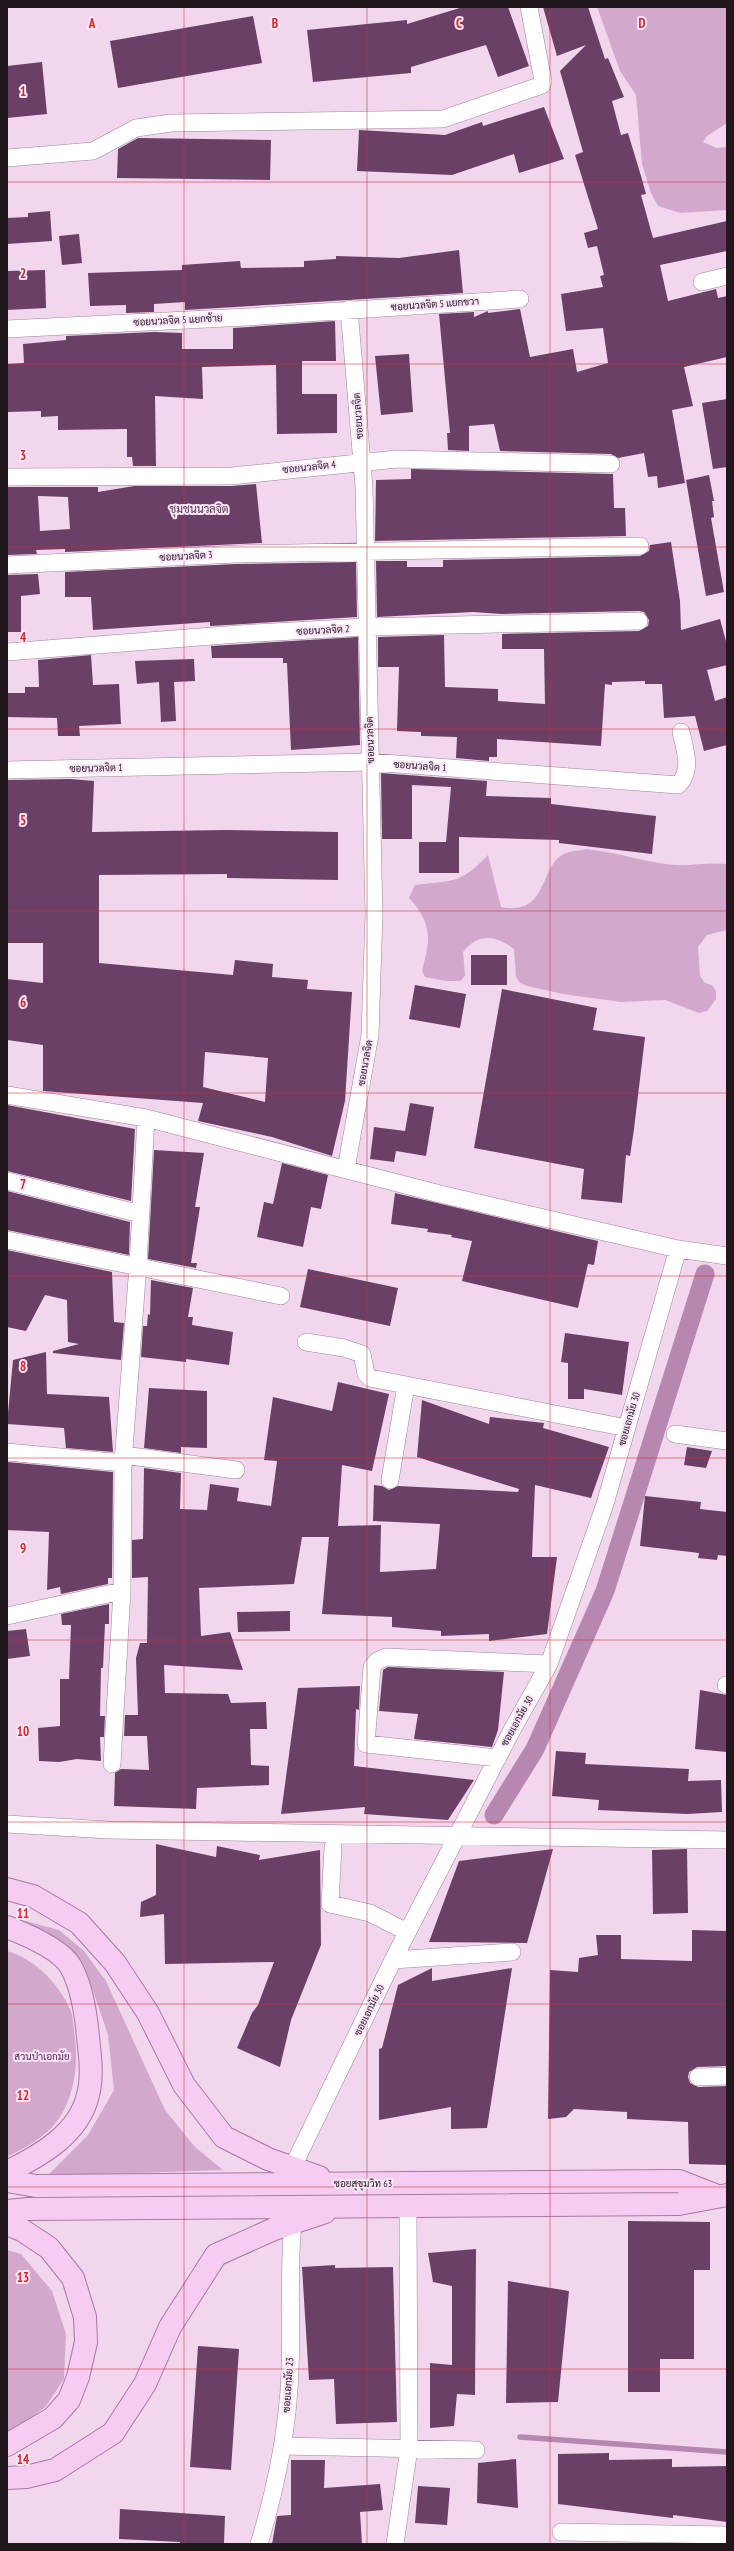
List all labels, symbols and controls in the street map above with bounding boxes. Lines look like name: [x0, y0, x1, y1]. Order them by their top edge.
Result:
text: A: [88, 15, 96, 32]
text: B: [272, 15, 278, 32]
text: C: [456, 15, 462, 32]
text: D: [639, 15, 646, 32]
text: 1: [20, 83, 26, 100]
text: 2: [20, 265, 26, 282]
street label: ซอยนวลจิต 5 แยกขวา: [390, 294, 480, 314]
street label: ซอยนวลจิต 5 แยกซ้าย: [133, 311, 223, 329]
street label: ซอยนวลจิต: [350, 392, 366, 440]
text: 3: [20, 447, 26, 464]
street label: ซอยนวลจิต 4: [282, 458, 337, 476]
district label: ชุมชนนวลจิต: [170, 502, 228, 518]
street label: ซอยนวลจิต 3: [159, 548, 213, 564]
street label: ซอยนวลจิต 2: [296, 622, 350, 638]
text: 4: [20, 629, 27, 646]
street label: ซอยนวลจิต: [363, 716, 377, 764]
street label: ซอยนวลจิต 1: [393, 758, 447, 774]
street label: ซอยนวลจิต 1: [69, 761, 123, 775]
text: 5: [20, 812, 26, 829]
text: 6: [20, 994, 26, 1011]
street label: ซอยนวลจิต: [355, 1039, 375, 1087]
text: 7: [20, 1176, 26, 1193]
text: 8: [20, 1358, 26, 1375]
street label: ซอยเอกมัย 30: [615, 1390, 643, 1447]
text: 9: [20, 1540, 26, 1557]
street label: ซอยเอกมัย 30: [498, 1693, 536, 1748]
text: 10: [17, 1723, 29, 1740]
text: 11: [17, 1905, 29, 1922]
street label: ซอยเอกมัย 30: [351, 1982, 387, 2038]
park label: สวนป่าเอกมัย: [14, 2050, 70, 2063]
text: 12: [17, 2087, 29, 2104]
street label: ซอยสุขุมวิท 63: [334, 2177, 392, 2191]
text: 13: [17, 2269, 29, 2286]
street label: ซอยเอกมัย 23: [280, 2357, 296, 2413]
text: 14: [17, 2451, 30, 2468]

